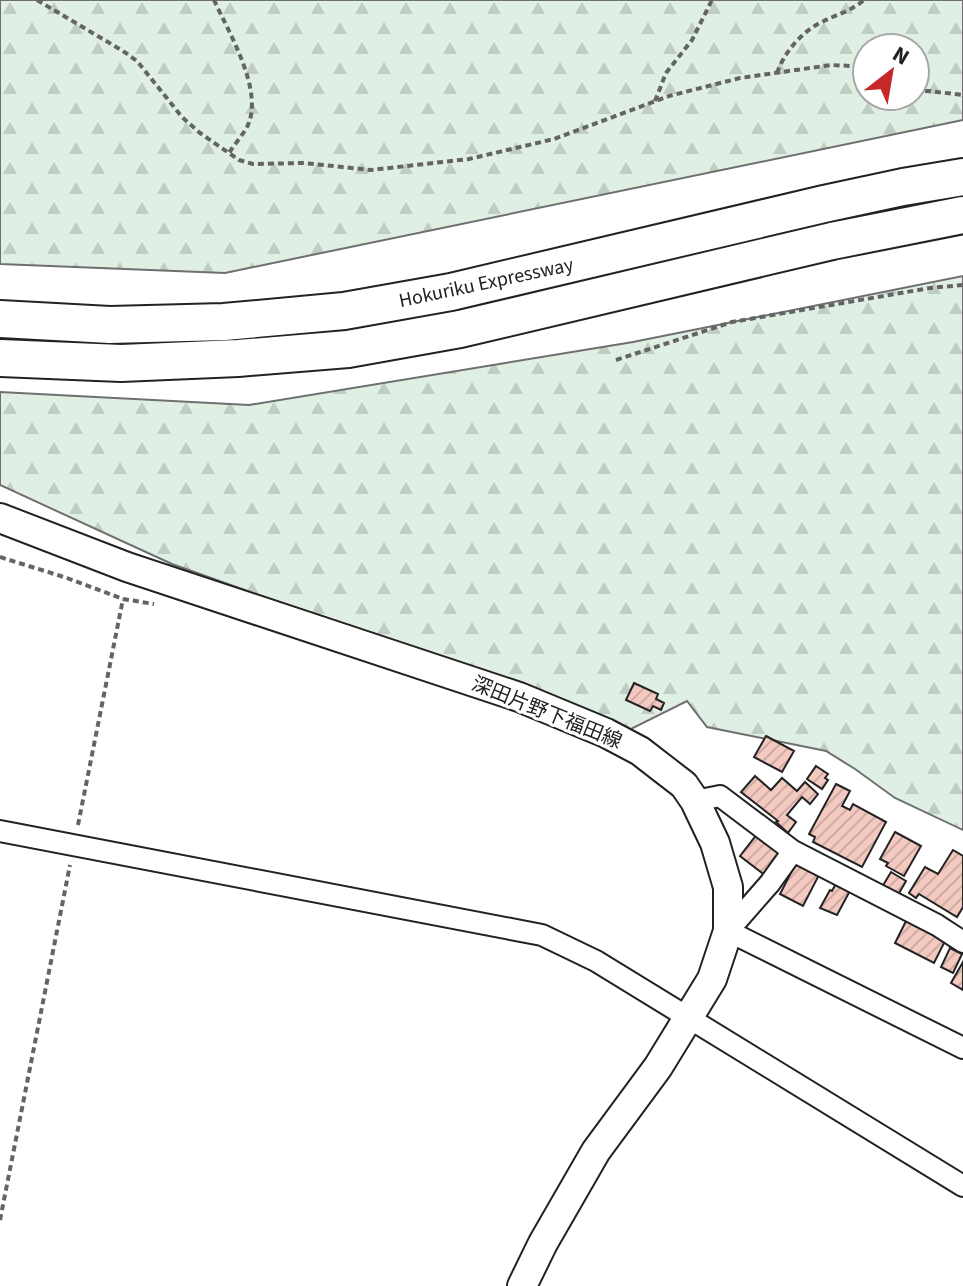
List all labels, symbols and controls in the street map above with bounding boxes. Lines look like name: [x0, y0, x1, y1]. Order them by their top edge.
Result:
north arrow: [851, 32, 931, 112]
text: N: [886, 38, 915, 73]
street label: Hokuriku Expressway: [396, 251, 577, 315]
street label: 深田片野下福田線: [467, 670, 626, 756]

